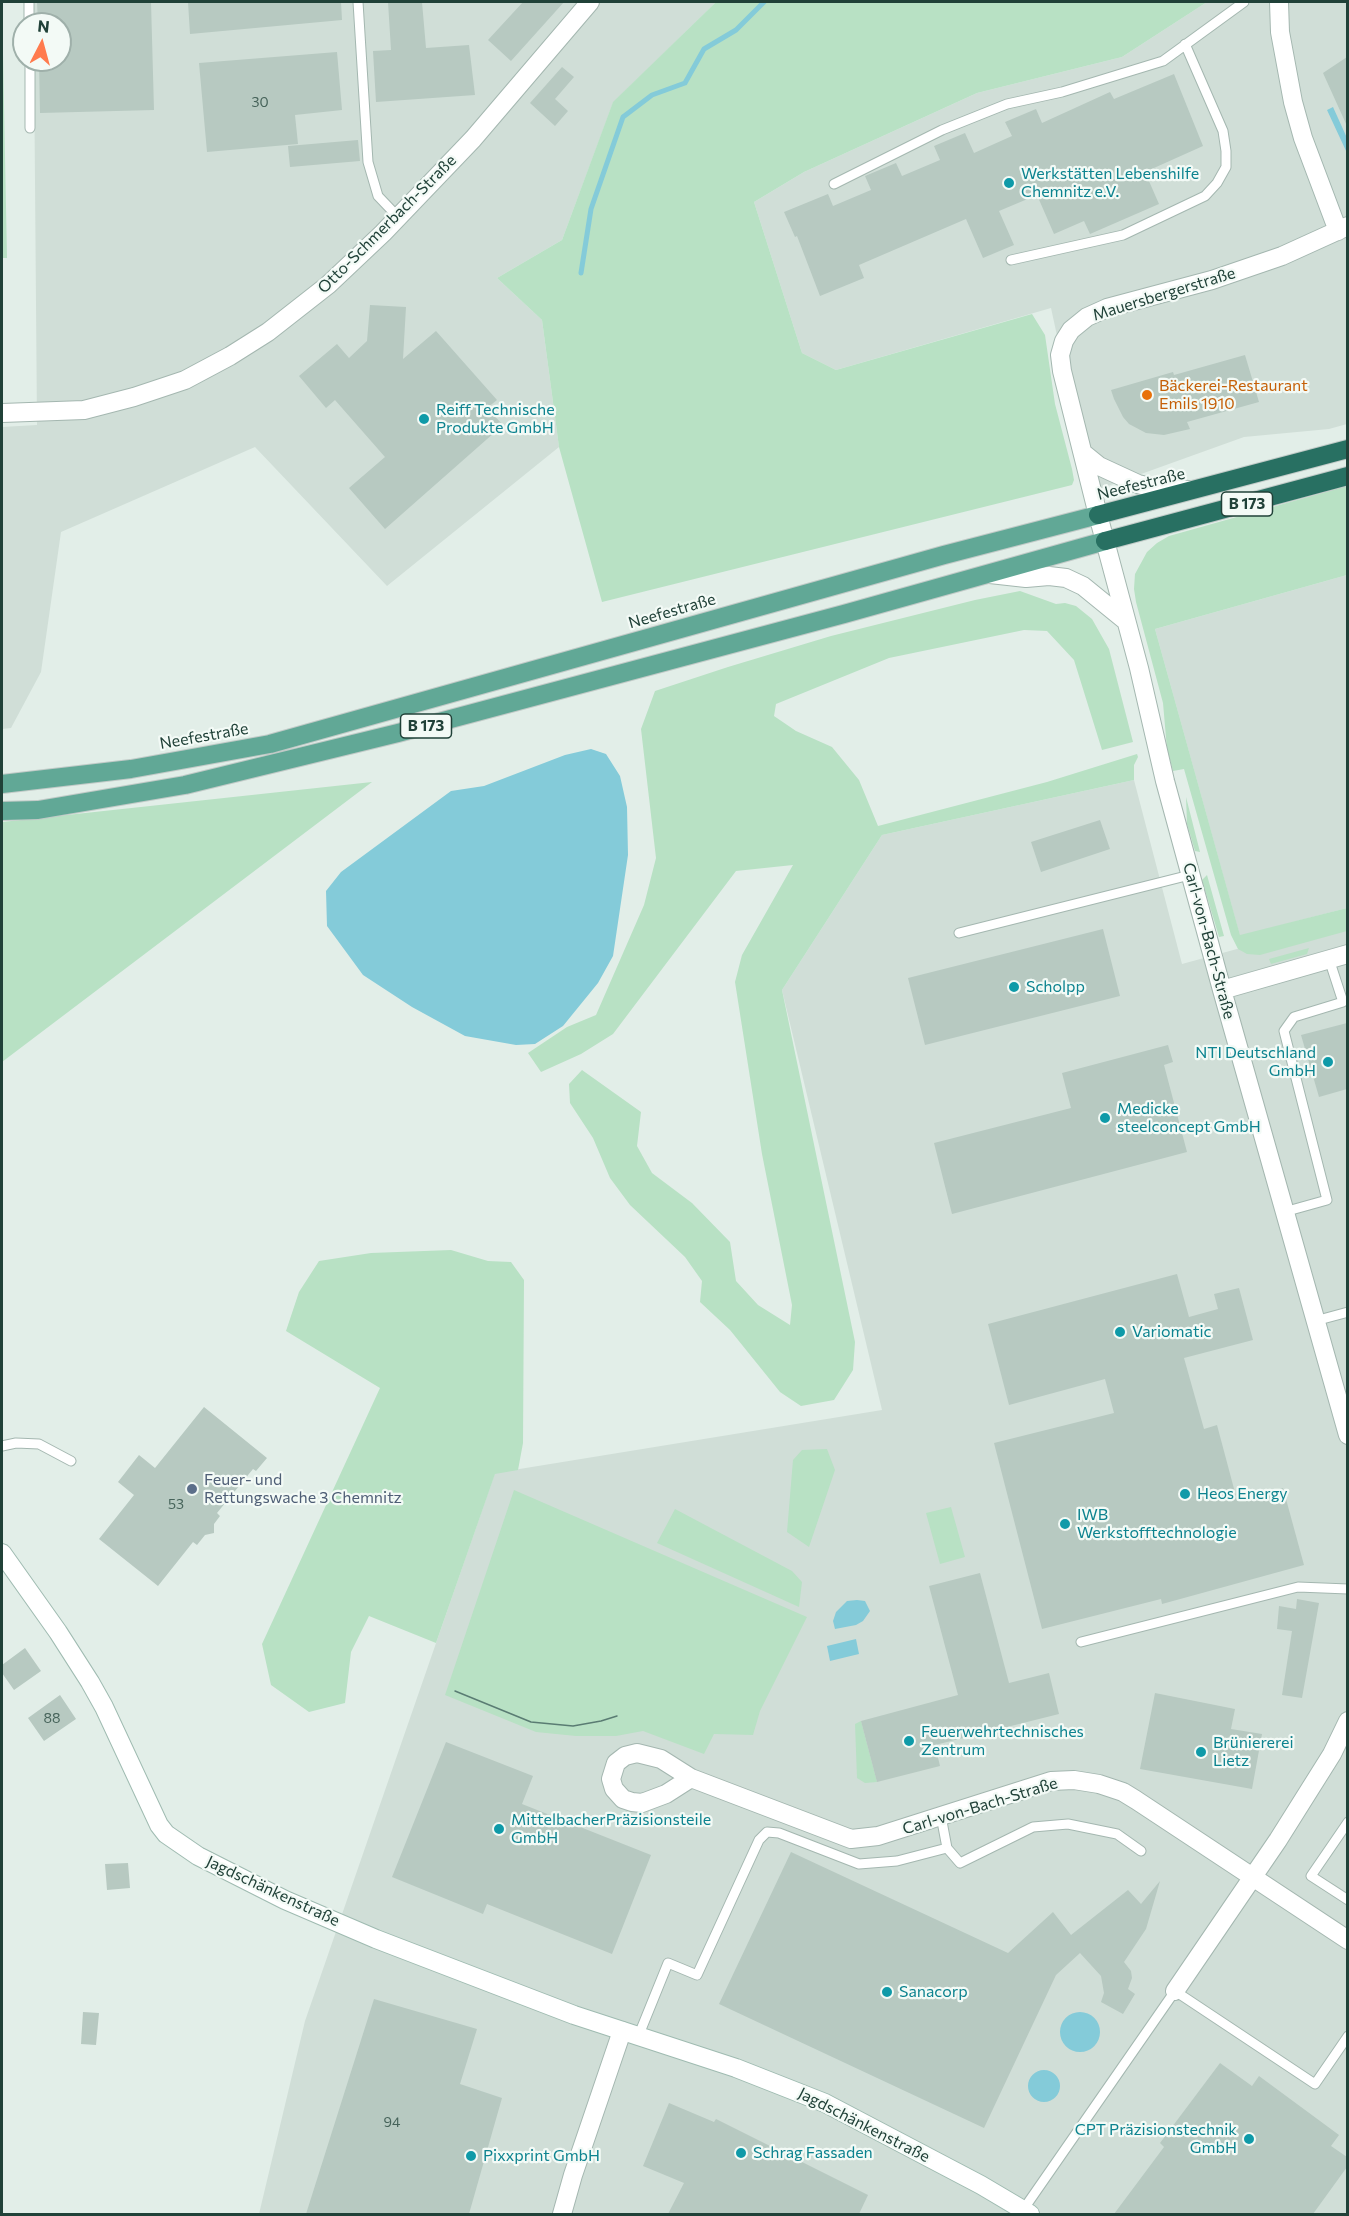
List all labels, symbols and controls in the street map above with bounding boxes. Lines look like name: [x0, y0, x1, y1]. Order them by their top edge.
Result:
north arrow: [12, 12, 72, 72]
text: N: [37, 16, 51, 36]
house number: 30: [251, 94, 269, 110]
street label: Otto-Schmerbach-Straße: [314, 151, 460, 297]
place label: Werkstätten Lebenshilfe Chemnitz e.V.: [1021, 164, 1199, 202]
marker: Werkstätten Lebenshilfe Chemnitz e.V.: [1002, 176, 1016, 190]
street label: Mauersbergerstraße: [1090, 263, 1238, 325]
place label: Bäckerei-Restaurant Emils 1910: [1159, 376, 1308, 414]
marker: Bäckerei-Restaurant Emils 1910: [1140, 388, 1154, 402]
place label: Reiff Technische Produkte GmbH: [436, 400, 555, 438]
marker: Reiff Technische Produkte GmbH: [417, 412, 431, 426]
street label: Neefestraße: [1095, 464, 1187, 504]
road number: B 173: [1222, 492, 1272, 516]
street label: Neefestraße: [626, 589, 718, 633]
road number: B 173: [400, 714, 452, 738]
street label: Neefestraße: [158, 719, 250, 753]
street label: Carl-von-Bach-Straße: [1179, 861, 1239, 1021]
place label: Scholpp: [1026, 977, 1085, 997]
marker: Scholpp: [1007, 980, 1021, 994]
place label: NTI Deutschland GmbH: [1195, 1043, 1316, 1081]
marker: NTI Deutschland GmbH: [1321, 1055, 1335, 1069]
place label: Medicke steelconcept GmbH: [1117, 1099, 1261, 1137]
marker: Medicke steelconcept GmbH: [1098, 1111, 1112, 1125]
place label: Variomatic: [1132, 1322, 1211, 1342]
marker: Variomatic: [1113, 1325, 1127, 1339]
place label: Feuer- und Rettungswache 3 Chemnitz: [204, 1470, 402, 1508]
marker: Feuer- und Rettungswache 3 Chemnitz: [185, 1482, 199, 1496]
place label: Heos Energy: [1197, 1484, 1288, 1504]
marker: Heos Energy: [1178, 1487, 1192, 1501]
house number: 53: [168, 1496, 184, 1512]
place label: IWB Werkstofftechnologie: [1077, 1505, 1237, 1543]
marker: IWB Werkstofftechnologie: [1058, 1517, 1072, 1531]
house number: 88: [44, 1710, 60, 1726]
place label: Feuerwehrtechnisches Zentrum: [921, 1722, 1084, 1760]
place label: Brüniererei Lietz: [1213, 1733, 1294, 1771]
marker: Feuerwehrtechnisches Zentrum: [902, 1734, 916, 1748]
marker: Brüniererei Lietz: [1194, 1745, 1208, 1759]
street label: Carl-von-Bach-Straße: [900, 1773, 1060, 1839]
place label: MittelbacherPräzisionsteile GmbH: [511, 1810, 711, 1848]
marker: MittelbacherPräzisionsteile GmbH: [492, 1822, 506, 1836]
street label: Jagdschänkenstraße: [203, 1852, 343, 1930]
place label: Sanacorp: [899, 1982, 968, 2002]
marker: Sanacorp: [880, 1985, 894, 1999]
street label: Jagdschänkenstraße: [795, 2084, 933, 2166]
house number: 94: [384, 2114, 400, 2130]
place label: CPT Präzisionstechnik GmbH: [1075, 2120, 1237, 2158]
marker: CPT Präzisionstechnik GmbH: [1242, 2132, 1256, 2146]
place label: Schrag Fassaden: [753, 2143, 873, 2163]
place label: Pixxprint GmbH: [483, 2146, 600, 2166]
marker: Schrag Fassaden: [734, 2146, 748, 2160]
marker: Pixxprint GmbH: [464, 2149, 478, 2163]

